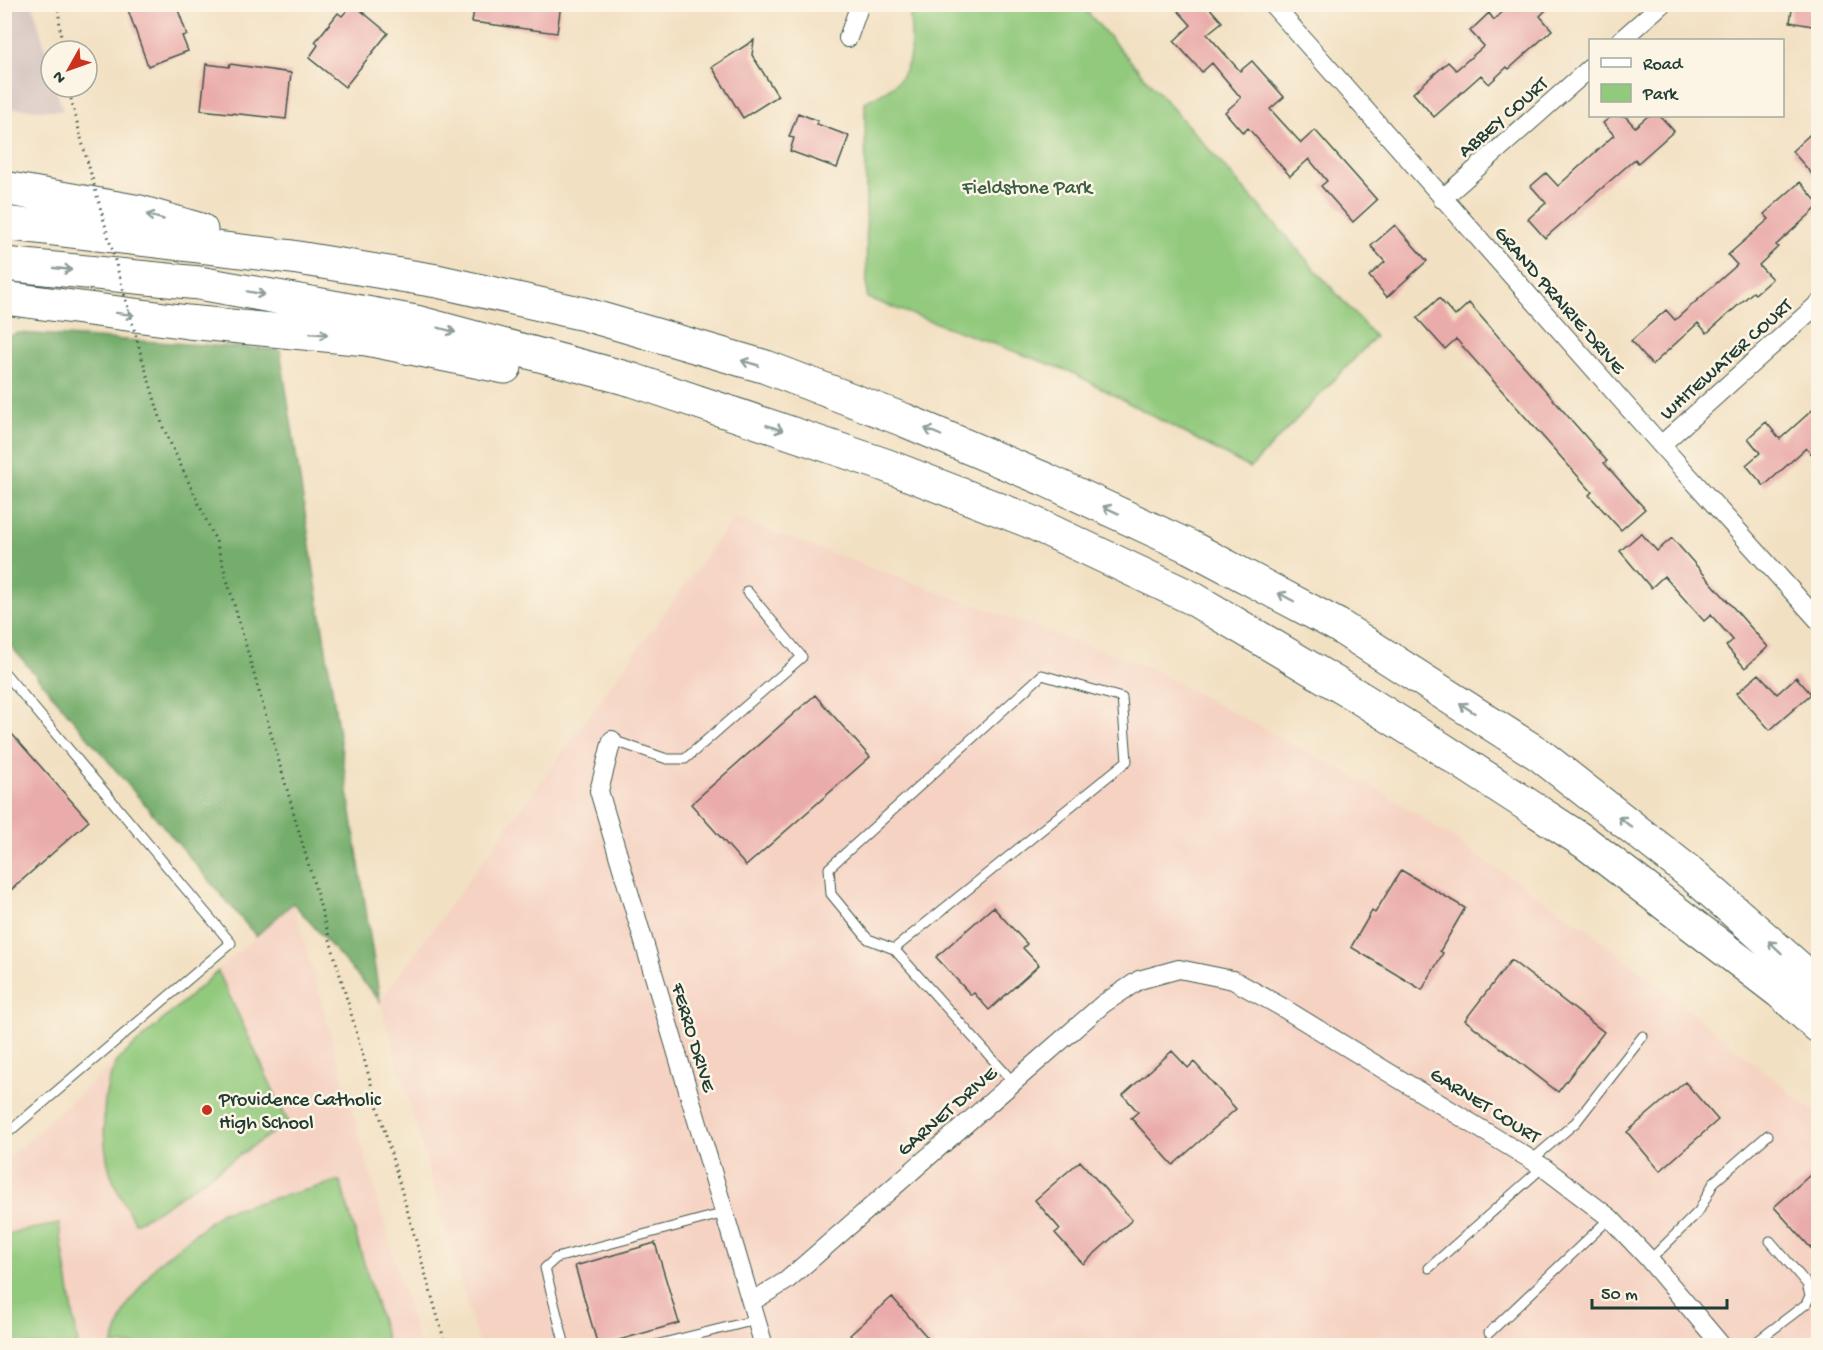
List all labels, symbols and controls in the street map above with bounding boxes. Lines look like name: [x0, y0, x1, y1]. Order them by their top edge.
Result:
north arrow: [39, 39, 99, 99]
legend: [1589, 39, 1784, 117]
text: Road: [1643, 55, 1684, 76]
text: N: [49, 66, 71, 87]
street label: ABBEY COURT: [1455, 73, 1555, 164]
text: Park: [1642, 85, 1679, 106]
park label: Fieldstone Park: [961, 178, 1094, 201]
one-way arrow: [146, 211, 165, 222]
street label: GRAND PRAIRIE DRIVE: [1488, 223, 1630, 381]
one-way arrow: [52, 264, 72, 275]
one-way arrow: [246, 288, 265, 299]
street label: WHITEWATER COURT: [1656, 294, 1799, 426]
one-way arrow: [115, 308, 134, 319]
one-way arrow: [438, 325, 457, 337]
one-way arrow: [308, 329, 328, 340]
one-way arrow: [741, 357, 760, 368]
one-way arrow: [765, 423, 784, 434]
one-way arrow: [924, 426, 942, 437]
one-way arrow: [1103, 504, 1121, 516]
one-way arrow: [1278, 591, 1295, 603]
one-way arrow: [1459, 702, 1476, 714]
one-way arrow: [1617, 815, 1633, 828]
one-way arrow: [1767, 939, 1782, 954]
street label: FERRO DRIVE: [664, 980, 720, 1097]
street label: GARNET DRIVE: [894, 1062, 1004, 1162]
street label: GARNET COURT: [1425, 1064, 1545, 1151]
place label: Providence Catholic High School: [218, 1090, 382, 1136]
marker: Providence Catholic High School: [200, 1103, 214, 1117]
scale bar: [1592, 1272, 1727, 1310]
text: 50 m: [1601, 1285, 1638, 1306]

